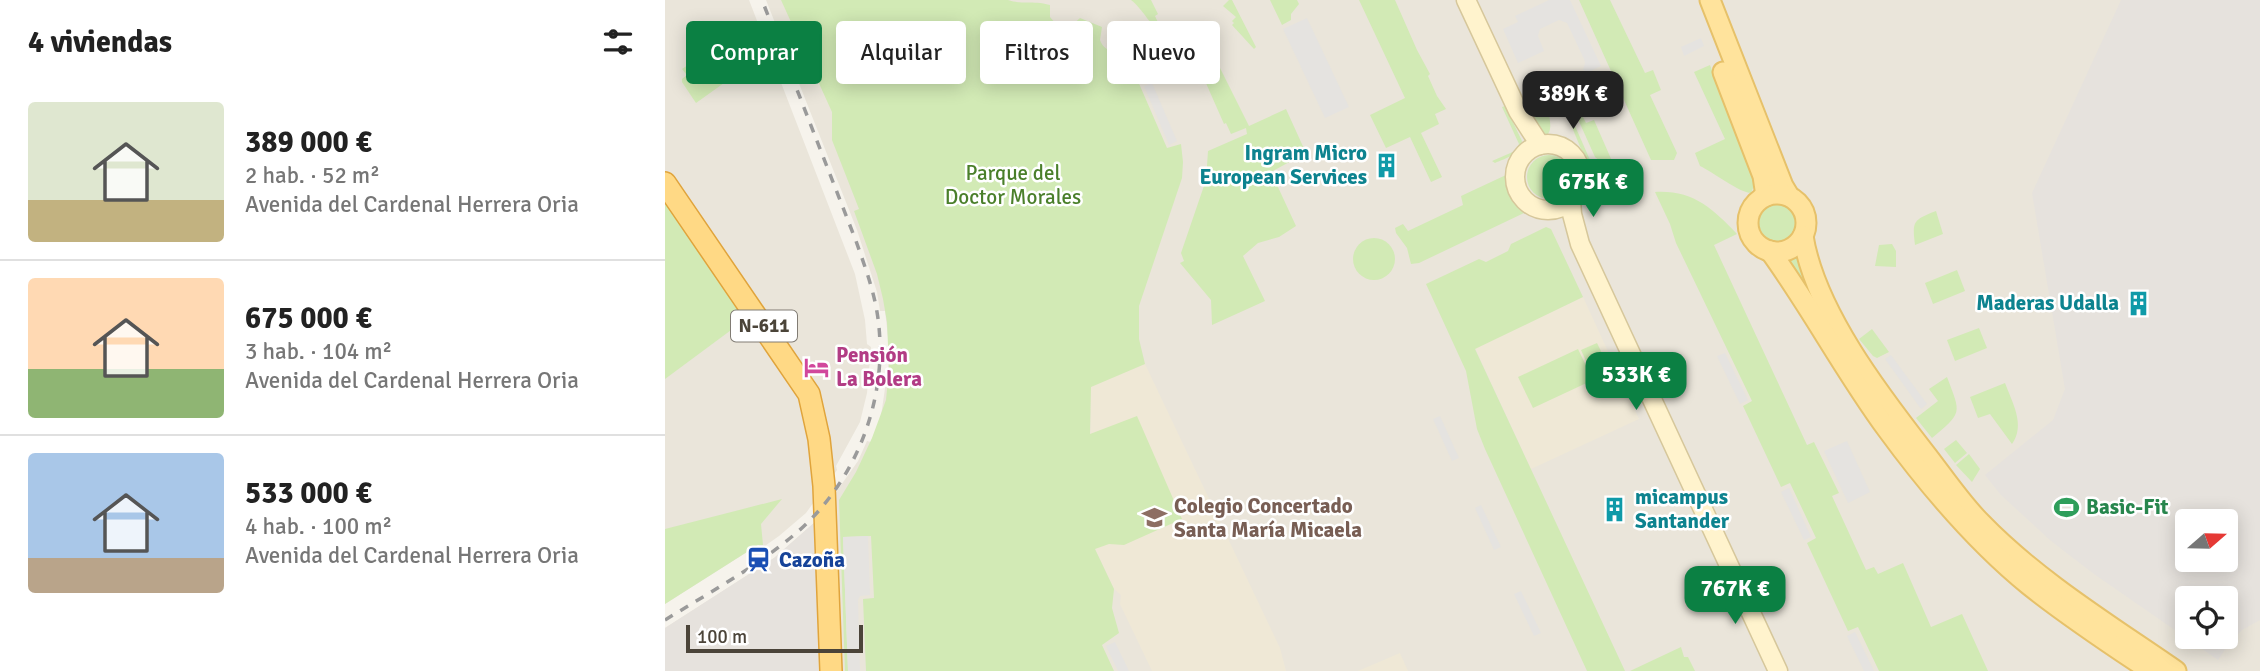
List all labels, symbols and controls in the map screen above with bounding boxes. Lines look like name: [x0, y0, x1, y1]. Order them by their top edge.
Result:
chip: Comprar: [686, 21, 822, 84]
chip: Alquilar: [836, 21, 966, 84]
chip: Filtros: [980, 21, 1093, 84]
chip: Nuevo: [1107, 21, 1220, 84]
icon: filters: [599, 23, 637, 61]
text: 4 viviendas: [28, 24, 172, 61]
pin: 389K €: [1516, 72, 1630, 131]
text: 389K €: [1538, 79, 1608, 108]
text: 389 000 €: [245, 124, 372, 161]
icon: home: [84, 130, 168, 214]
place label: Ingram Micro European Services: [1199, 140, 1367, 190]
building icon: Ingram Micro European Services: [1373, 151, 1401, 179]
park label: Parque del Doctor Morales: [945, 160, 1081, 210]
pin: 675K €: [1536, 160, 1650, 219]
text: 2 hab. · 52 m²: [245, 161, 380, 190]
text: 675K €: [1558, 167, 1628, 196]
text: Avenida del Cardenal Herrera Oria: [245, 190, 579, 219]
building icon: Maderas Udalla: [2125, 289, 2153, 317]
place label: Maderas Udalla: [1976, 290, 2119, 316]
text: 675 000 €: [245, 300, 372, 337]
icon: home: [84, 306, 168, 390]
road number: N-611: [731, 310, 797, 342]
text: 3 hab. · 104 m²: [245, 337, 392, 366]
place label: Pensión La Bolera: [836, 342, 922, 392]
pin: 533K €: [1579, 352, 1693, 412]
hotel icon: Pensión La Bolera: [802, 353, 830, 381]
text: 533K €: [1601, 360, 1671, 389]
text: Avenida del Cardenal Herrera Oria: [245, 366, 579, 395]
text: 533 000 €: [245, 475, 372, 512]
icon: home: [84, 481, 168, 565]
place label: micampus Santander: [1635, 484, 1730, 534]
place label: Colegio Concertado Santa María Micaela: [1174, 493, 1362, 543]
sports icon: Basic-Fit: [2052, 493, 2080, 521]
place label: Basic-Fit: [2086, 494, 2169, 520]
building icon: micampus Santander: [1601, 495, 1629, 523]
school or university icon: Colegio Concertado Santa María Micaela: [1140, 504, 1168, 532]
north arrow: [2175, 509, 2238, 572]
map controls: [2175, 509, 2238, 649]
text: 4 hab. · 100 m²: [245, 512, 392, 541]
text: Avenida del Cardenal Herrera Oria: [245, 541, 579, 570]
station icon: Cazoña: [745, 546, 773, 574]
place label: Cazoña: [779, 547, 845, 573]
pin: 767K €: [1678, 566, 1792, 626]
text: 767K €: [1700, 574, 1770, 603]
button: locate: [2175, 586, 2238, 649]
scale bar: [686, 622, 863, 654]
text: 100 m: [697, 625, 747, 649]

